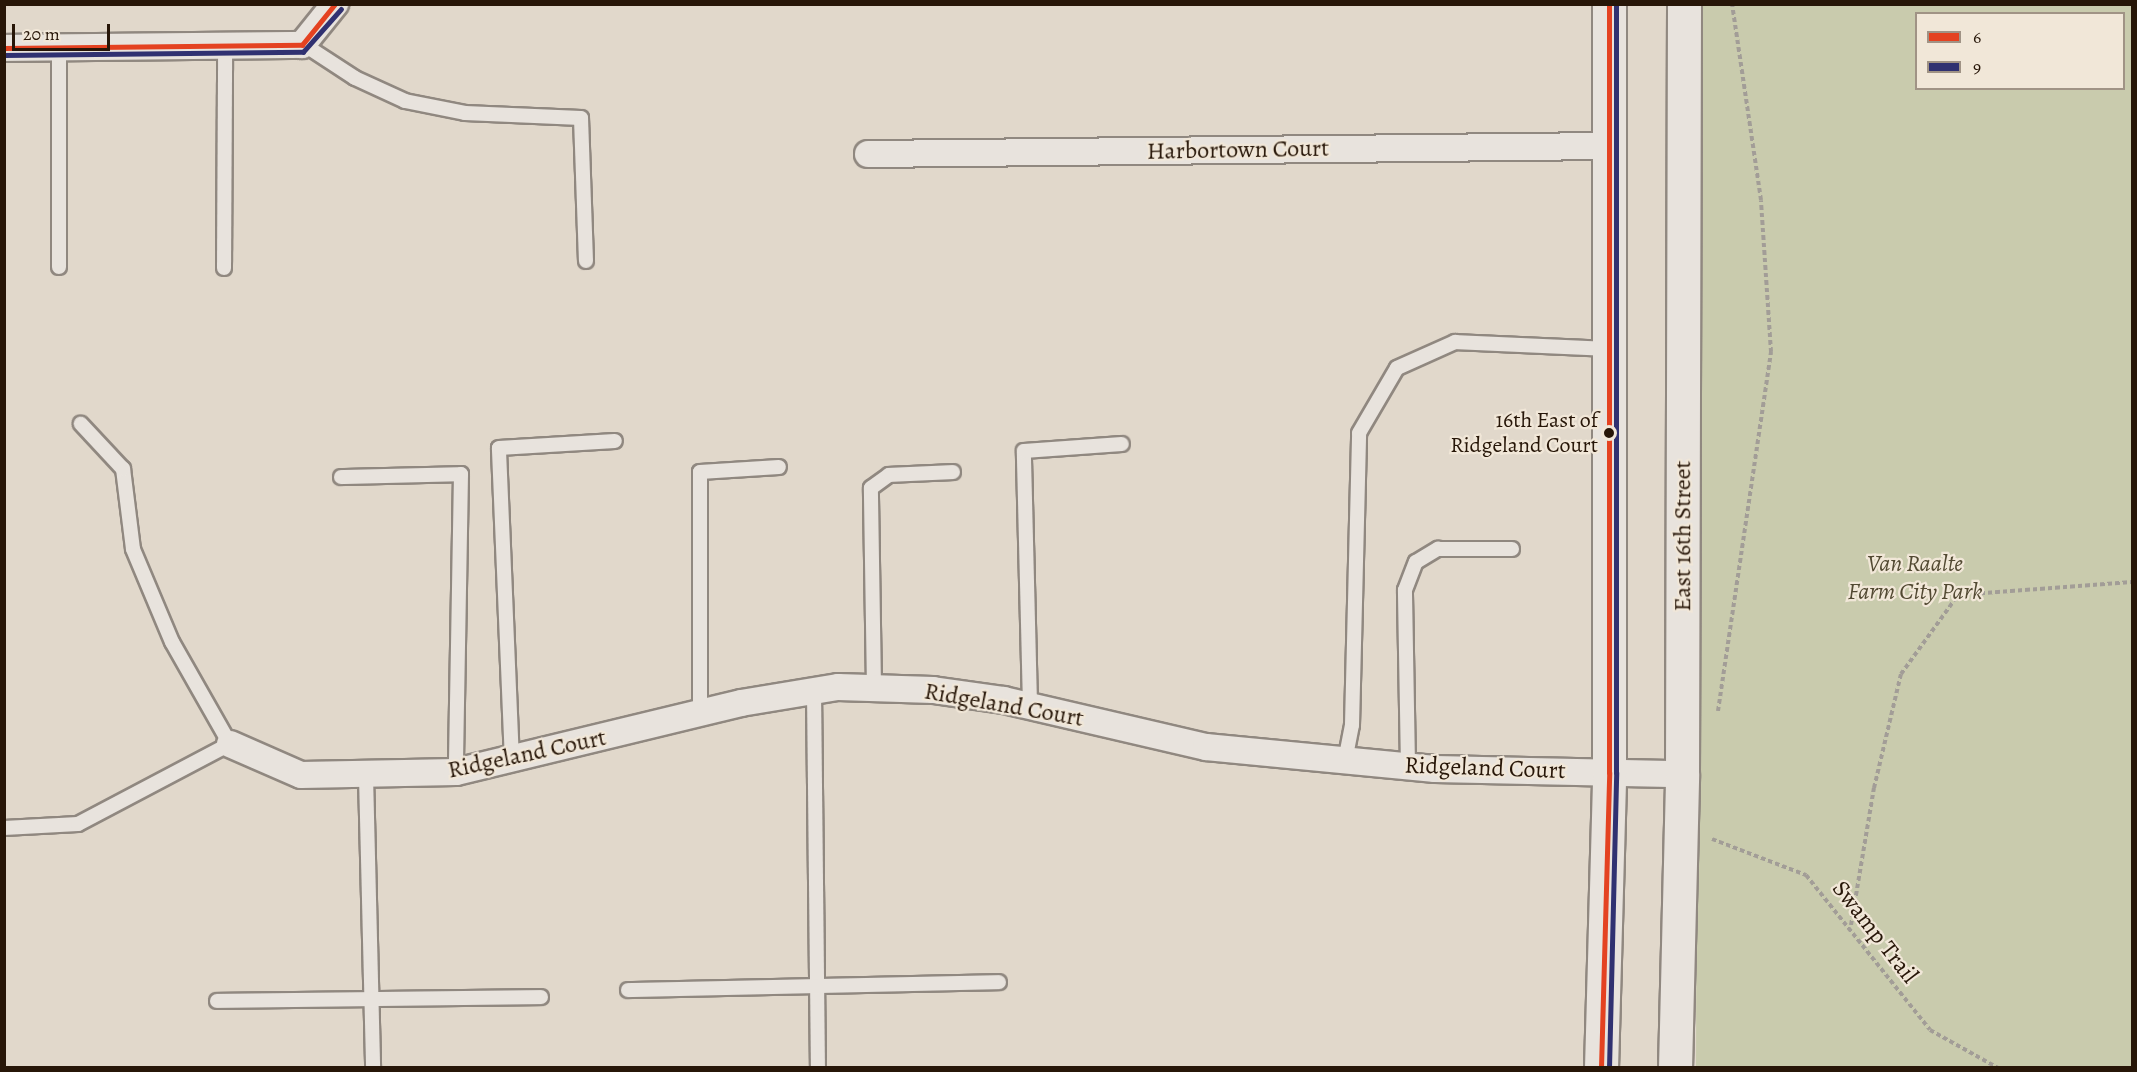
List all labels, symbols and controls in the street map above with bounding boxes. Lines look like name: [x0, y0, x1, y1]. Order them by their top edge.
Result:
scale bar: [15, 12, 112, 50]
legend: [1915, 12, 2125, 90]
text: 20 m: [23, 22, 60, 46]
text: 6: [1973, 25, 1981, 49]
text: 9: [1973, 55, 1981, 79]
street label: Harbortown Court: [1147, 134, 1329, 166]
place label: 16th East of Ridgeland Court: [1450, 407, 1598, 458]
marker: 16th East of Ridgeland Court: [1603, 427, 1615, 439]
street label: East 16th Street: [1669, 460, 1697, 612]
park label: Van Raalte Farm City Park: [1847, 550, 1983, 606]
street label: Ridgeland Court: [922, 677, 1086, 733]
street label: Ridgeland Court: [445, 723, 609, 785]
street label: Ridgeland Court: [1404, 751, 1566, 785]
street label: Swamp Trail: [1826, 875, 1924, 989]

